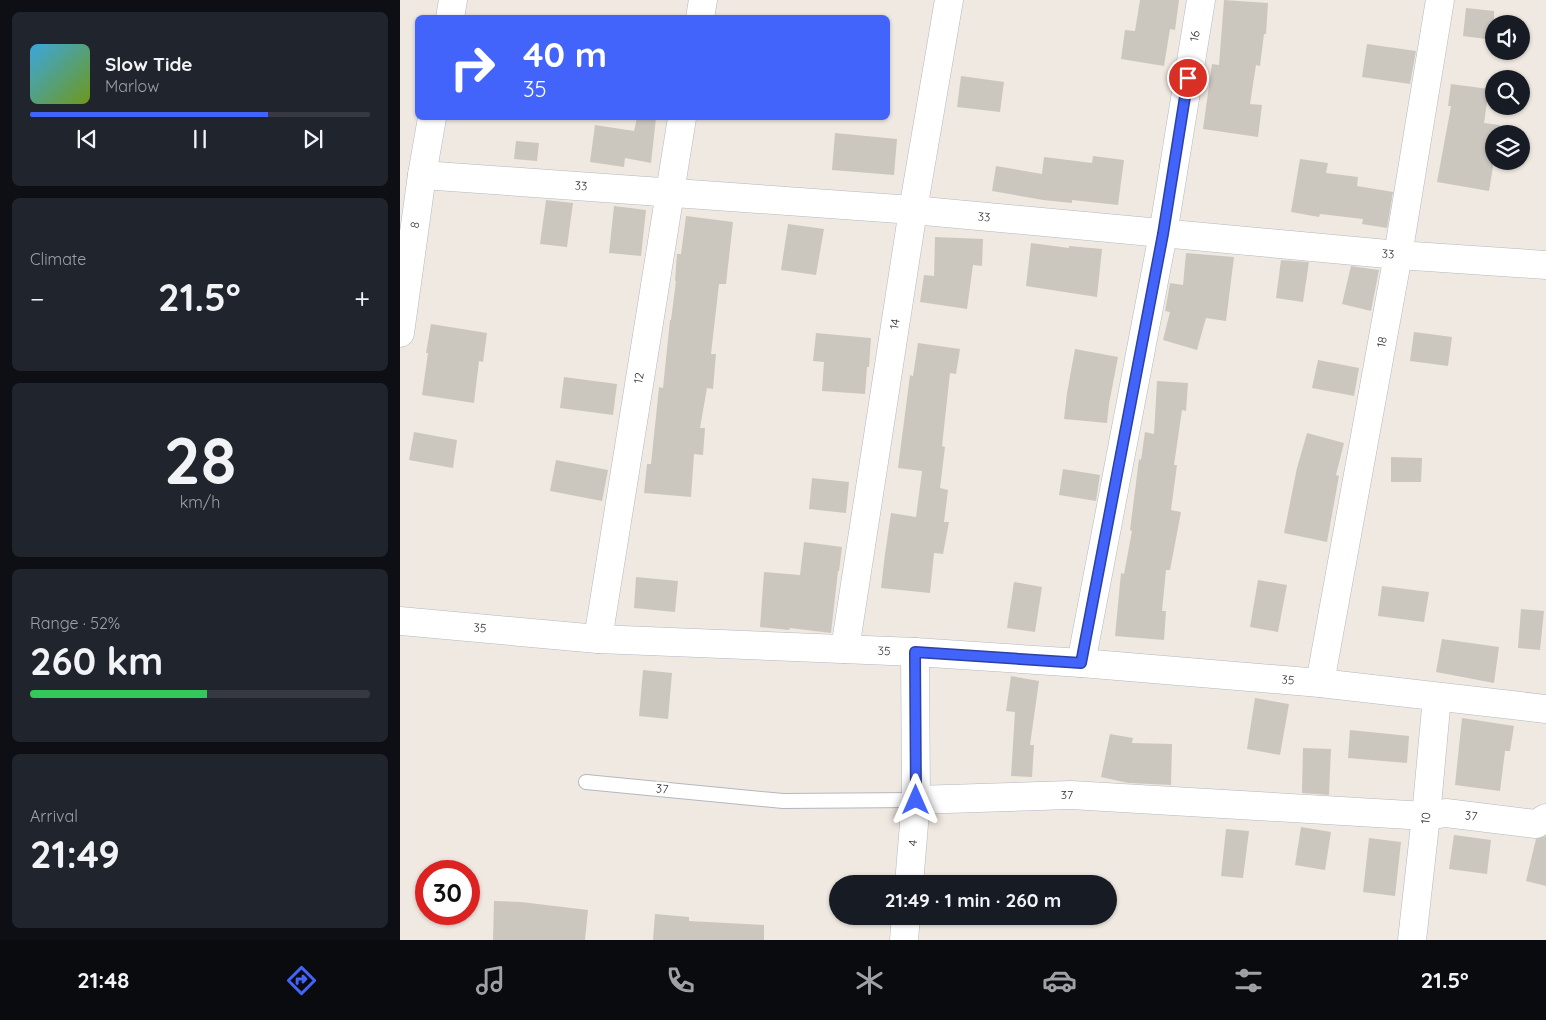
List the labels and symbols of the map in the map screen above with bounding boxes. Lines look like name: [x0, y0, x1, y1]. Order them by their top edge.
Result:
street label: 16: [1186, 29, 1203, 42]
pin: [1167, 57, 1209, 99]
street label: 33: [574, 178, 588, 193]
street label: 33: [977, 208, 991, 225]
street label: 8: [407, 221, 422, 229]
street label: 33: [1381, 245, 1395, 262]
street label: 14: [886, 318, 903, 330]
street label: 18: [1373, 335, 1390, 349]
street label: 12: [630, 371, 647, 385]
street label: 35: [473, 619, 487, 636]
street label: 35: [877, 643, 891, 658]
street label: 35: [1281, 671, 1295, 688]
position arrow: [889, 773, 941, 825]
street label: 37: [655, 780, 669, 797]
street label: 37: [1061, 787, 1073, 802]
street label: 37: [1464, 807, 1478, 824]
street label: 10: [1417, 811, 1434, 824]
street label: 4: [905, 839, 920, 847]
speed limit sign: 30: [415, 860, 480, 925]

